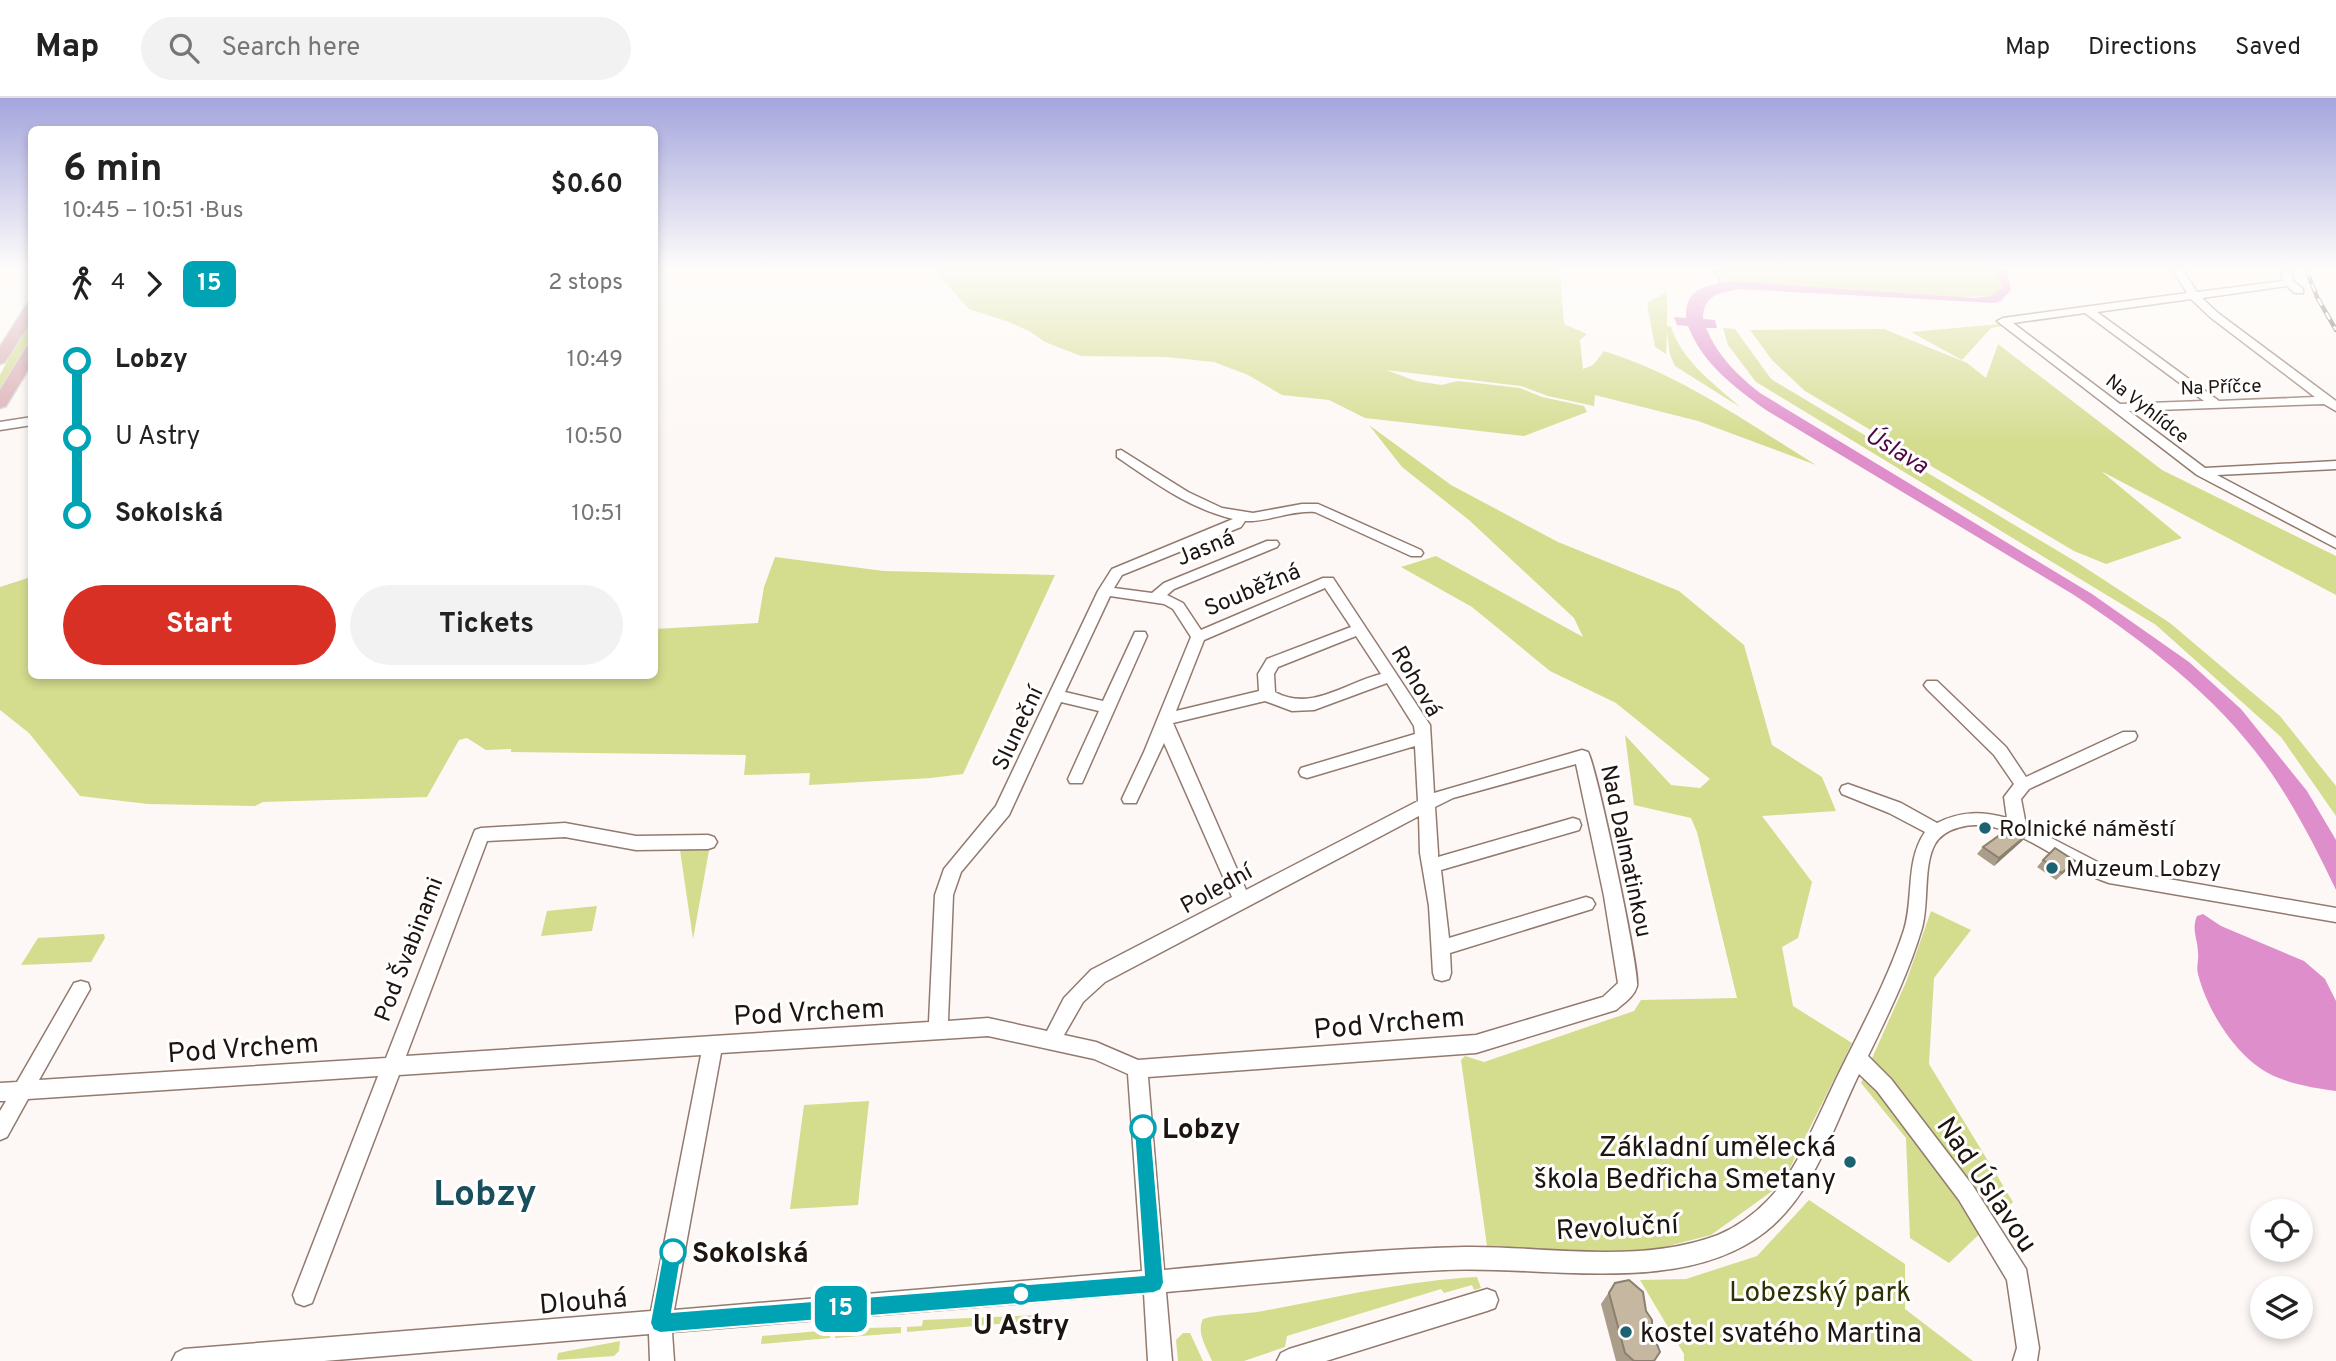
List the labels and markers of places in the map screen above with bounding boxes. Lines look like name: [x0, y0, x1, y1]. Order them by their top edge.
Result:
place label: Rolnické náměstí: [1999, 816, 2177, 845]
marker: Rolnické náměstí: [1977, 820, 1993, 836]
place label: Muzeum Lobzy: [2066, 856, 2221, 885]
marker: Muzeum Lobzy: [2044, 860, 2060, 876]
place label: Lobzy: [1162, 1113, 1241, 1149]
marker: Lobzy: [1130, 1115, 1156, 1141]
place label: Základní umělecká škola Bedřicha Smetany: [1534, 1131, 1836, 1199]
marker: Základní umělecká škola Bedřicha Smetany: [1842, 1154, 1858, 1170]
place label: Sokolská: [692, 1237, 809, 1273]
marker: Sokolská: [660, 1239, 686, 1265]
marker: U Astry: [1011, 1284, 1031, 1304]
place label: U Astry: [973, 1309, 1069, 1345]
place label: kostel svatého Martina: [1640, 1317, 1922, 1353]
marker: kostel svatého Martina: [1618, 1324, 1634, 1340]

